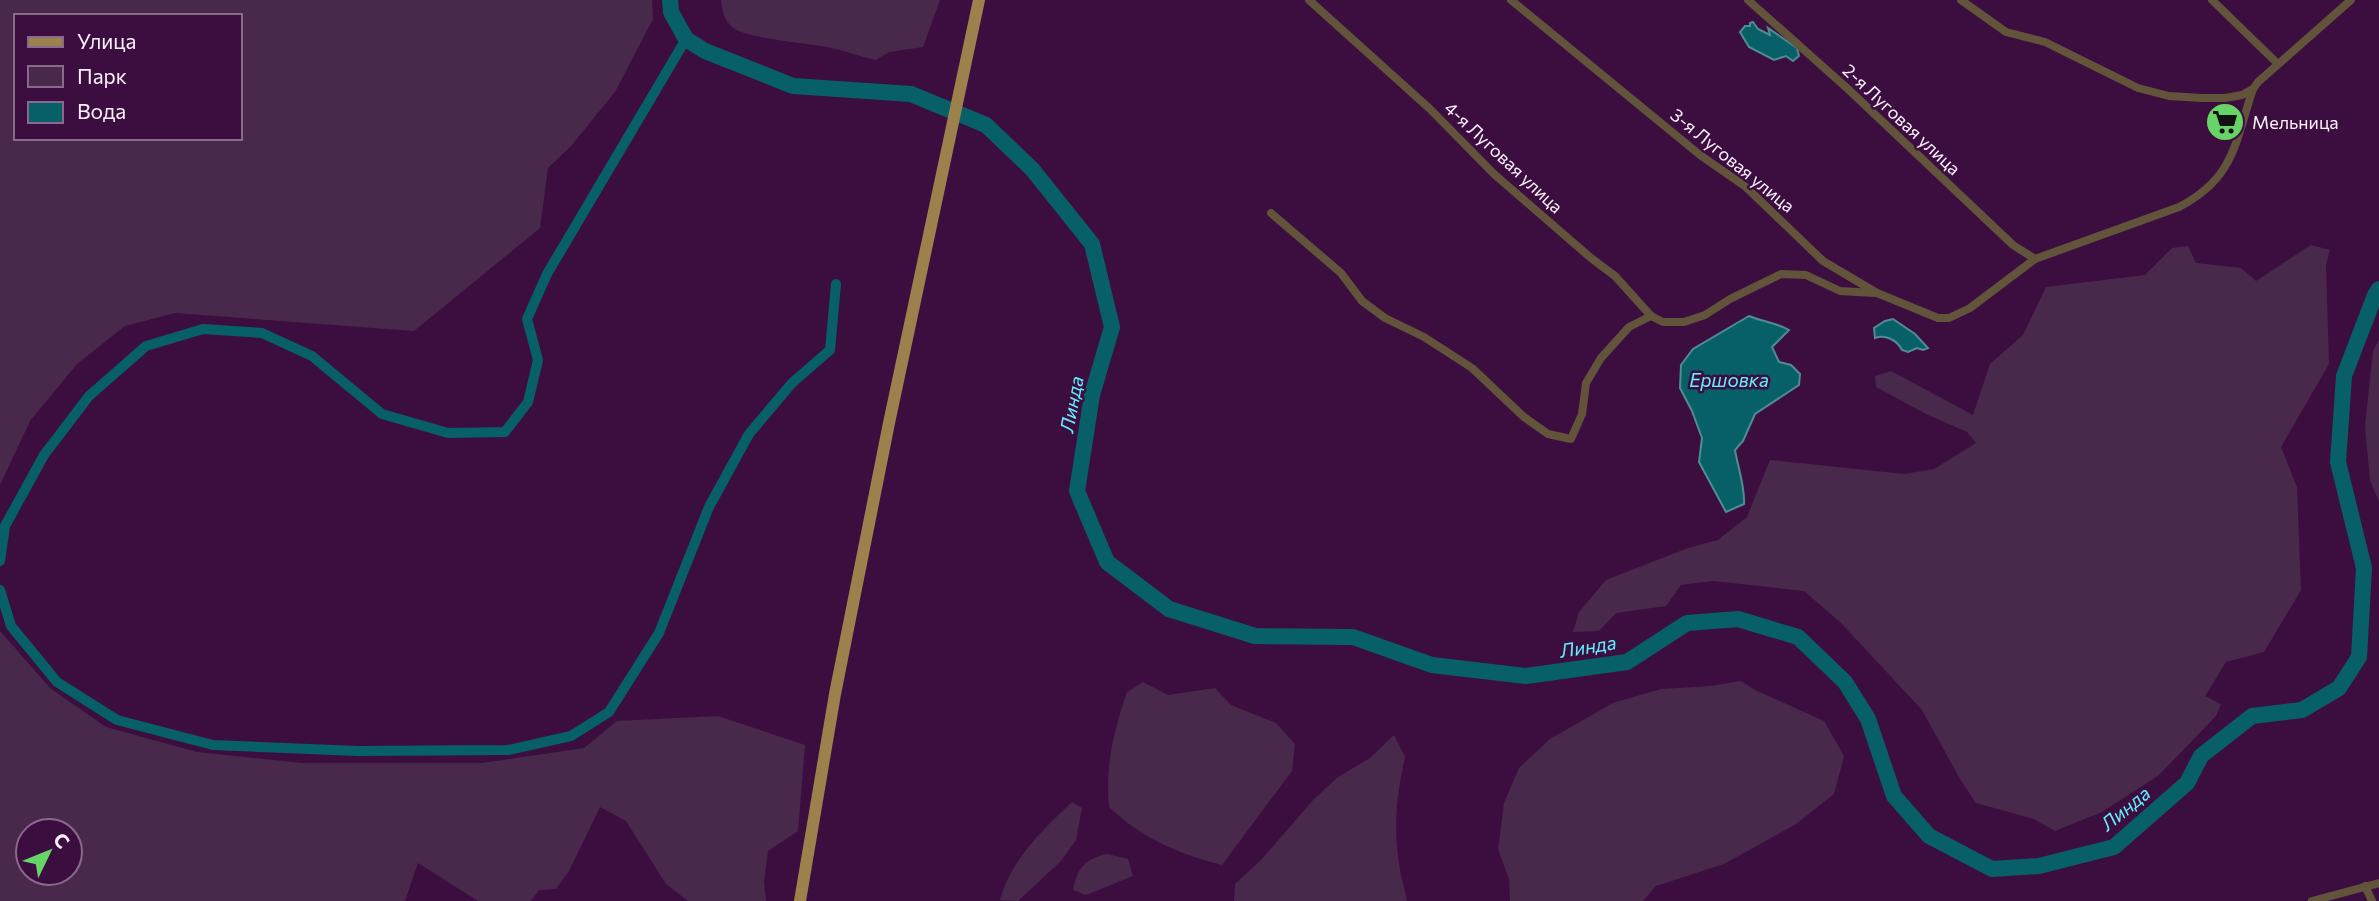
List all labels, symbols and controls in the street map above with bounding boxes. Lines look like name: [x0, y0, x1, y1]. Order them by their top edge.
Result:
legend: [14, 14, 242, 140]
text: Улица: [77, 28, 136, 53]
street label: 2-я Луговая улица: [1839, 59, 1965, 179]
text: Парк: [77, 63, 127, 88]
street label: 4-я Луговая улица: [1440, 97, 1568, 217]
text: Вода: [77, 98, 126, 123]
supermarket icon: Мельница: [2204, 101, 2246, 143]
street label: 3-я Луговая улица: [1667, 103, 1799, 217]
place label: Мельница: [2252, 111, 2339, 133]
water label: Ершовка: [1689, 368, 1769, 391]
water label: Линда: [1054, 374, 1088, 435]
water label: Линда: [1557, 630, 1618, 662]
water label: Линда: [2095, 781, 2154, 835]
north arrow: [14, 817, 84, 887]
text: С: [49, 827, 75, 853]

